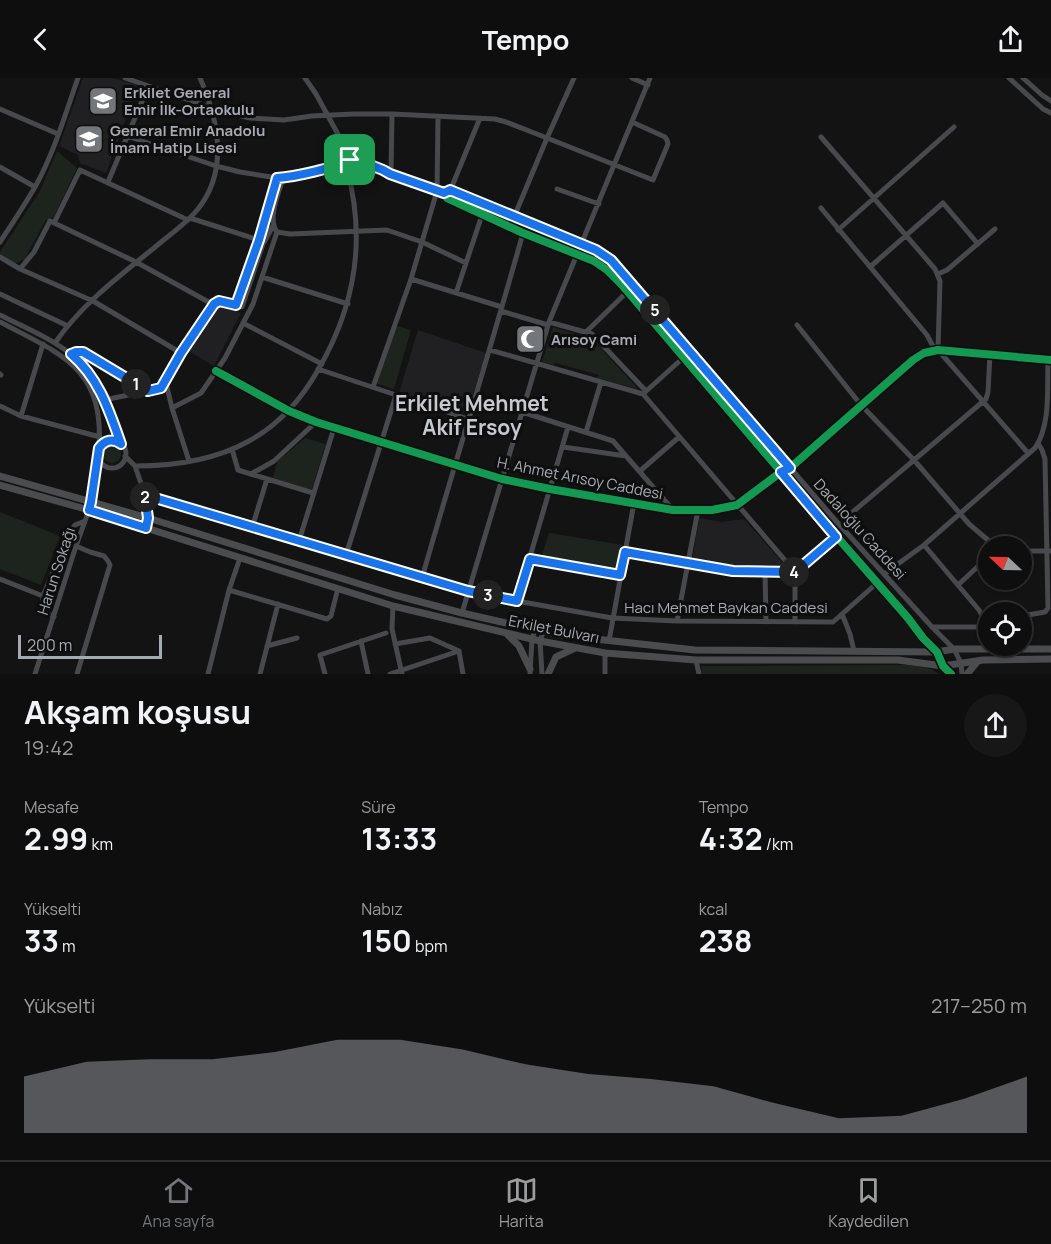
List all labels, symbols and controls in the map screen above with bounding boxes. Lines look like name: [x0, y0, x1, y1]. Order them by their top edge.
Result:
text: Tempo: [482, 21, 569, 58]
icon: back: [24, 23, 57, 56]
icon: share: [994, 23, 1027, 56]
place label: Erkilet General Emir İlk-Ortaokulu: [124, 82, 254, 120]
school or university icon: Erkilet General Emir İlk-Ortaokulu: [87, 85, 119, 117]
place label: General Emir Anadolu İmam Hatip Lisesi: [110, 120, 265, 158]
school or university icon: General Emir Anadolu İmam Hatip Lisesi: [73, 123, 105, 155]
pin: [324, 134, 375, 185]
icon: arrive: [333, 143, 366, 176]
pin: 5: [640, 295, 670, 325]
text: 5: [650, 299, 660, 321]
mosque icon: Arısoy Cami: [514, 323, 546, 355]
place label: Arısoy Cami: [551, 329, 637, 350]
pin: 1: [121, 369, 151, 399]
text: 1: [132, 373, 140, 395]
district label: Erkilet Mehmet Akif Ersoy: [395, 389, 549, 441]
street label: H. Ahmet Arısoy Caddesi: [495, 452, 665, 504]
street label: Dadaloğlu Caddesi: [809, 474, 911, 584]
pin: 2: [130, 482, 160, 512]
text: 2: [140, 486, 150, 508]
street label: Harun Sokağı: [32, 524, 80, 618]
north arrow: [978, 536, 1032, 590]
map controls: [978, 536, 1032, 656]
pin: 4: [779, 557, 809, 587]
text: 4: [789, 561, 799, 583]
pin: 3: [473, 580, 503, 610]
text: 3: [483, 584, 493, 606]
street label: Hacı Mehmet Baykan Caddesi: [624, 597, 828, 618]
button: locate: [978, 602, 1032, 656]
street label: Erkilet Bulvarı: [507, 610, 601, 648]
scale bar: [18, 632, 162, 660]
text: 200 m: [27, 634, 72, 656]
text: Akşam koşusu: [24, 689, 251, 734]
button: share: [964, 694, 1027, 757]
text: 19:42: [24, 734, 73, 761]
text: Mesafe: [24, 796, 79, 818]
text: Süre: [361, 796, 396, 818]
text: Tempo: [699, 796, 749, 818]
text: 2.99: [24, 818, 88, 859]
text: 13:33: [361, 818, 437, 859]
text: 4:32: [699, 818, 763, 859]
text: km: [88, 833, 113, 855]
text: /km: [763, 833, 793, 855]
text: Yükselti: [24, 898, 81, 920]
text: Nabız: [361, 898, 403, 920]
text: kcal: [699, 898, 728, 920]
text: 33: [24, 920, 59, 961]
text: 150: [361, 920, 412, 961]
text: 238: [699, 920, 752, 961]
text: m: [59, 935, 76, 957]
text: bpm: [412, 935, 448, 957]
text: Yükselti: [24, 992, 95, 1019]
text: 217–250 m: [931, 992, 1027, 1019]
tab: Ana sayfa: [142, 1174, 214, 1232]
tab: Harita: [499, 1174, 544, 1232]
tab: Kaydedilen: [828, 1174, 909, 1232]

